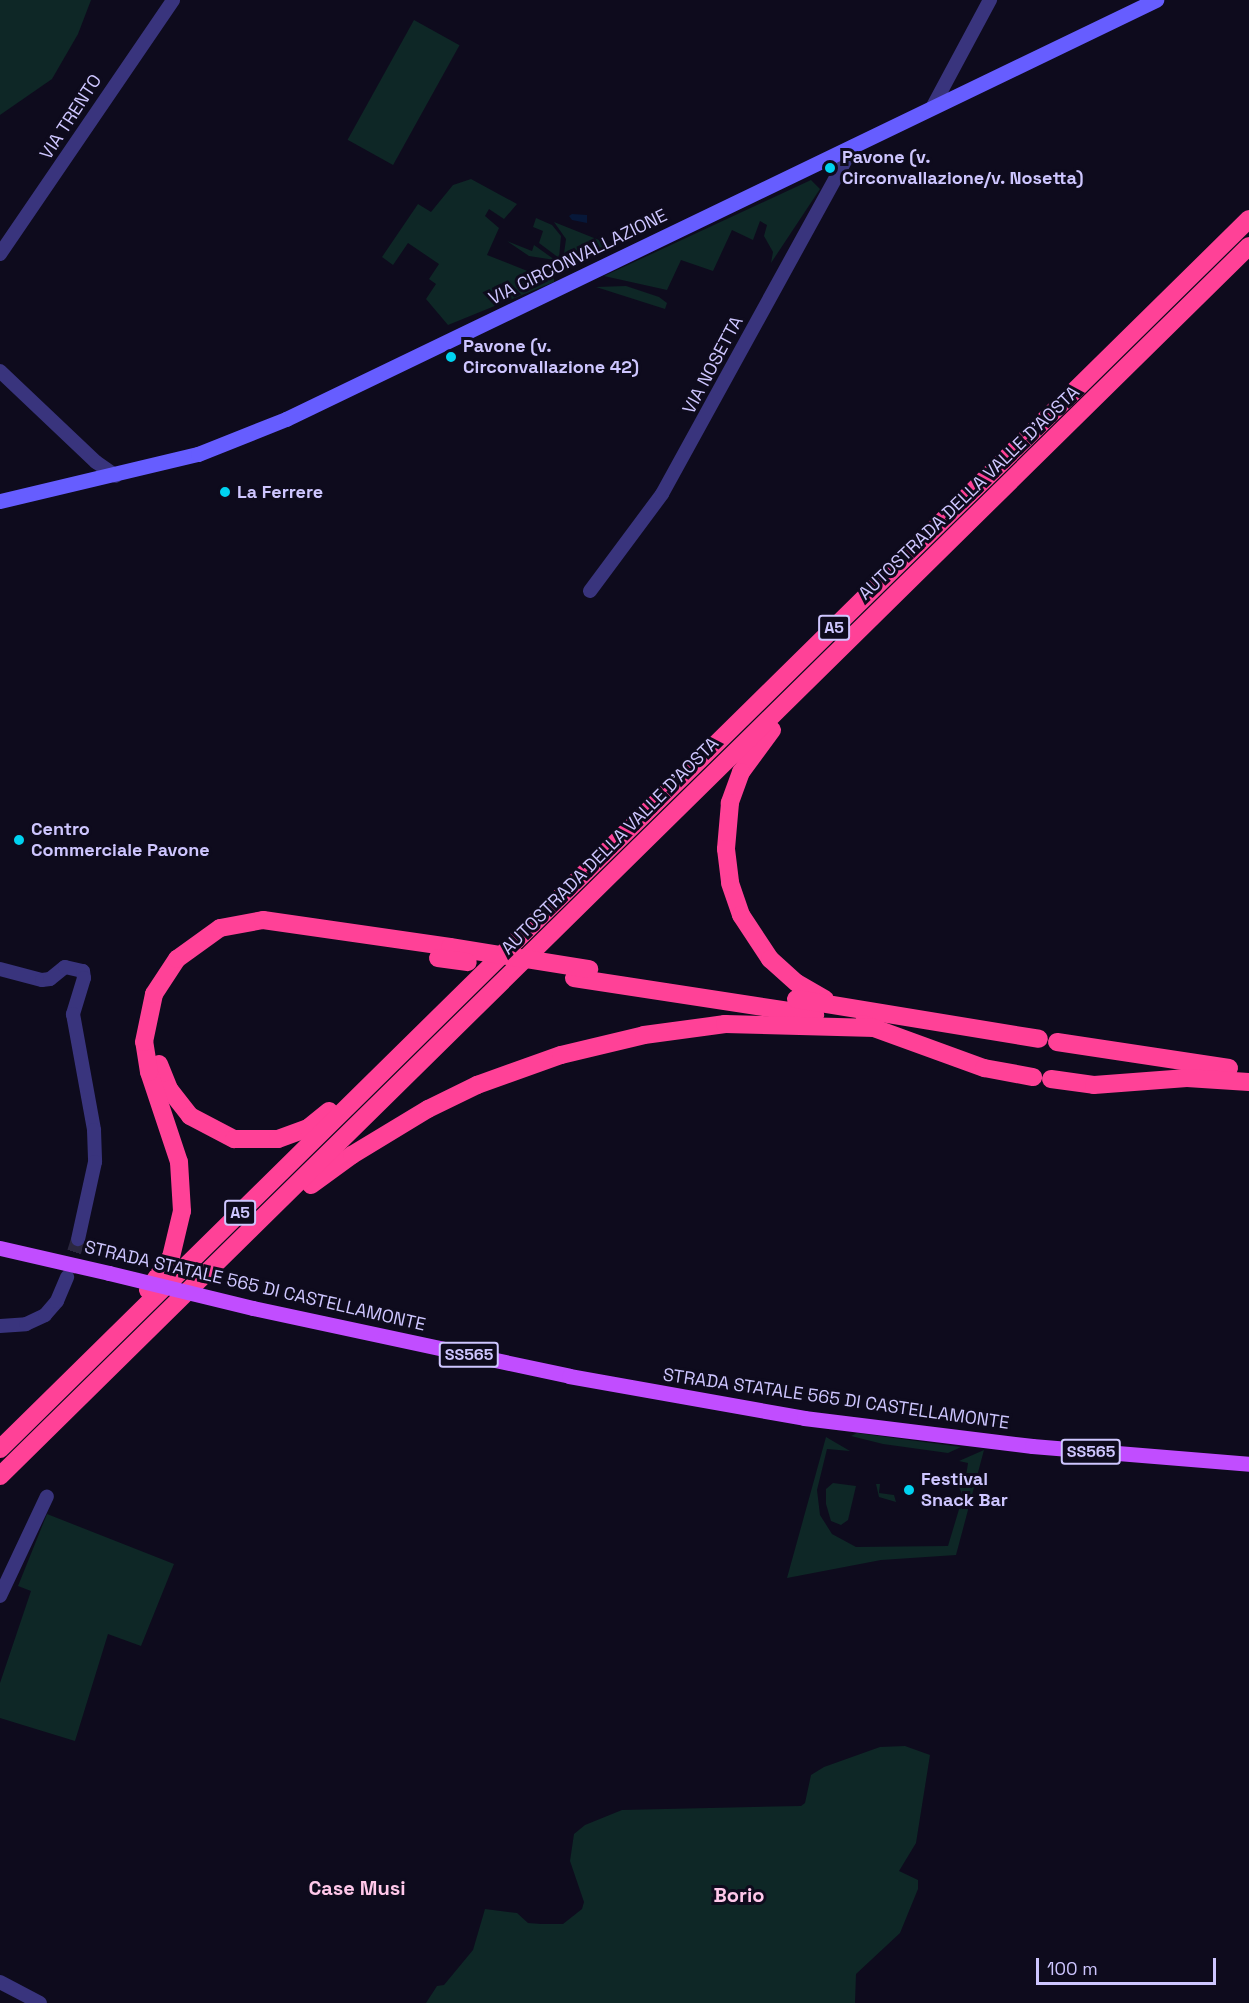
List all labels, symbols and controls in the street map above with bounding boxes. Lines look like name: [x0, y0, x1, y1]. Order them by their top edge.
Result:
street label: VIA TRENTO: [35, 70, 107, 164]
place label: Pavone (v. Circonvallazione/v. Nosetta): [842, 147, 1084, 190]
marker: Pavone (v. Circonvallazione/v. Nosetta): [823, 161, 837, 175]
street label: VIA CIRCONVALLAZIONE: [485, 204, 671, 310]
street label: VIA NOSETTA: [678, 312, 748, 418]
place label: Pavone (v. Circonvallazione 42): [463, 336, 639, 378]
marker: Pavone (v. Circonvallazione 42): [444, 350, 458, 364]
street label: AUTOSTRADA DELLA VALLE D'AOSTA: [854, 381, 1084, 605]
place label: La Ferrere: [237, 481, 323, 503]
marker: La Ferrere: [218, 485, 232, 499]
road number: A5: [818, 615, 850, 641]
street label: AUTOSTRADA DELLA VALLE D'AOSTA: [497, 733, 723, 959]
place label: Centro Commerciale Pavone: [31, 819, 210, 862]
marker: Centro Commerciale Pavone: [12, 833, 26, 847]
road number: A5: [224, 1200, 256, 1226]
street label: STRADA STATALE 565 DI CASTELLAMONTE: [82, 1236, 428, 1336]
road number: SS565: [438, 1342, 500, 1368]
street label: STRADA STATALE 565 DI CASTELLAMONTE: [661, 1364, 1011, 1434]
road number: SS565: [1060, 1439, 1122, 1465]
place label: Festival Snack Bar: [921, 1469, 1008, 1512]
marker: Festival Snack Bar: [902, 1483, 916, 1497]
district label: Case Musi: [308, 1876, 406, 1900]
district label: Borio: [714, 1883, 764, 1907]
scale bar: [1039, 1946, 1219, 1984]
text: 100 m: [1047, 1957, 1098, 1980]

